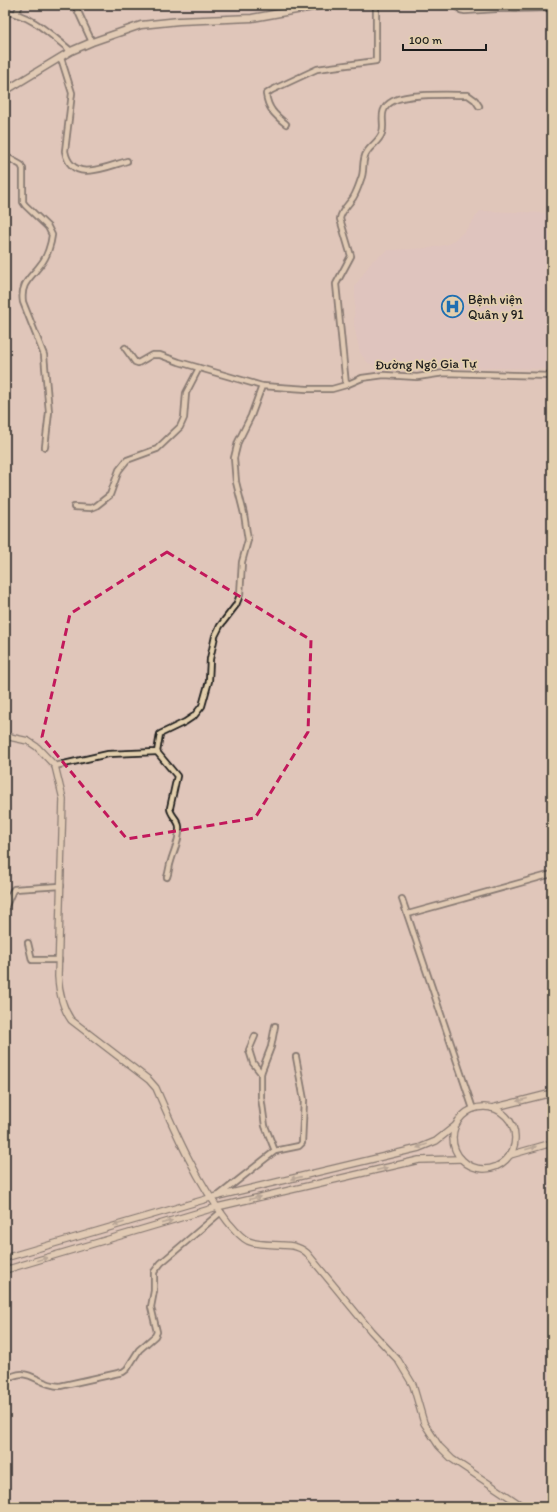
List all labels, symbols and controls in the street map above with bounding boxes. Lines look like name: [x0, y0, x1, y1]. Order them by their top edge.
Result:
scale bar: [403, 26, 486, 52]
text: 100 m: [409, 33, 442, 47]
place label: Bệnh viện Quân y 91: [468, 292, 524, 322]
hospital icon: Bệnh viện Quân y 91: [440, 293, 466, 319]
street label: Đường Ngô Gia Tự: [375, 356, 477, 372]
one-way arrow: [516, 1098, 528, 1104]
one-way arrow: [416, 1144, 428, 1150]
one-way arrow: [525, 1145, 537, 1151]
one-way arrow: [376, 1165, 388, 1171]
one-way arrow: [290, 1175, 302, 1181]
one-way arrow: [249, 1195, 261, 1201]
one-way arrow: [161, 1219, 173, 1225]
one-way arrow: [113, 1221, 125, 1227]
one-way arrow: [37, 1256, 49, 1262]

